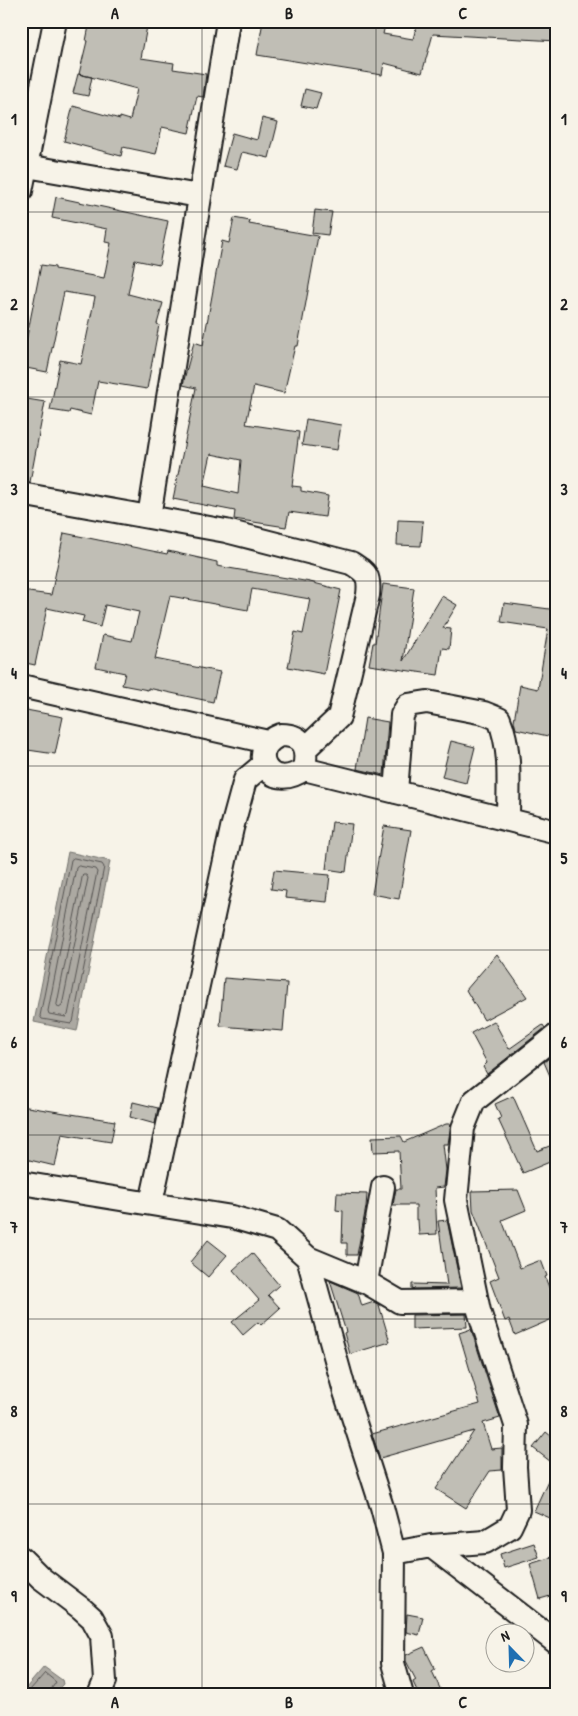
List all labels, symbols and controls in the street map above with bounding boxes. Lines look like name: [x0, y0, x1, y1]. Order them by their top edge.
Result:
text: A: [111, 2, 119, 24]
text: B: [285, 2, 293, 24]
text: C: [459, 2, 468, 24]
text: 1: [11, 108, 17, 130]
text: 1: [561, 108, 567, 130]
text: 2: [10, 293, 18, 315]
text: 2: [560, 293, 568, 315]
text: 3: [10, 478, 18, 500]
text: 3: [560, 478, 568, 500]
text: 4: [11, 662, 17, 684]
text: 4: [561, 662, 567, 684]
text: 5: [11, 847, 18, 869]
text: 5: [561, 847, 568, 869]
text: 6: [11, 1031, 18, 1053]
text: 6: [561, 1031, 568, 1053]
text: 7: [9, 1216, 18, 1238]
text: 7: [559, 1216, 568, 1238]
text: 8: [11, 1400, 18, 1422]
text: 8: [561, 1400, 568, 1422]
text: 9: [11, 1585, 17, 1607]
text: 9: [561, 1585, 567, 1607]
north arrow: [486, 1624, 536, 1674]
text: N: [498, 1625, 512, 1646]
text: A: [111, 1691, 119, 1713]
text: B: [285, 1691, 293, 1713]
text: C: [459, 1691, 468, 1713]

